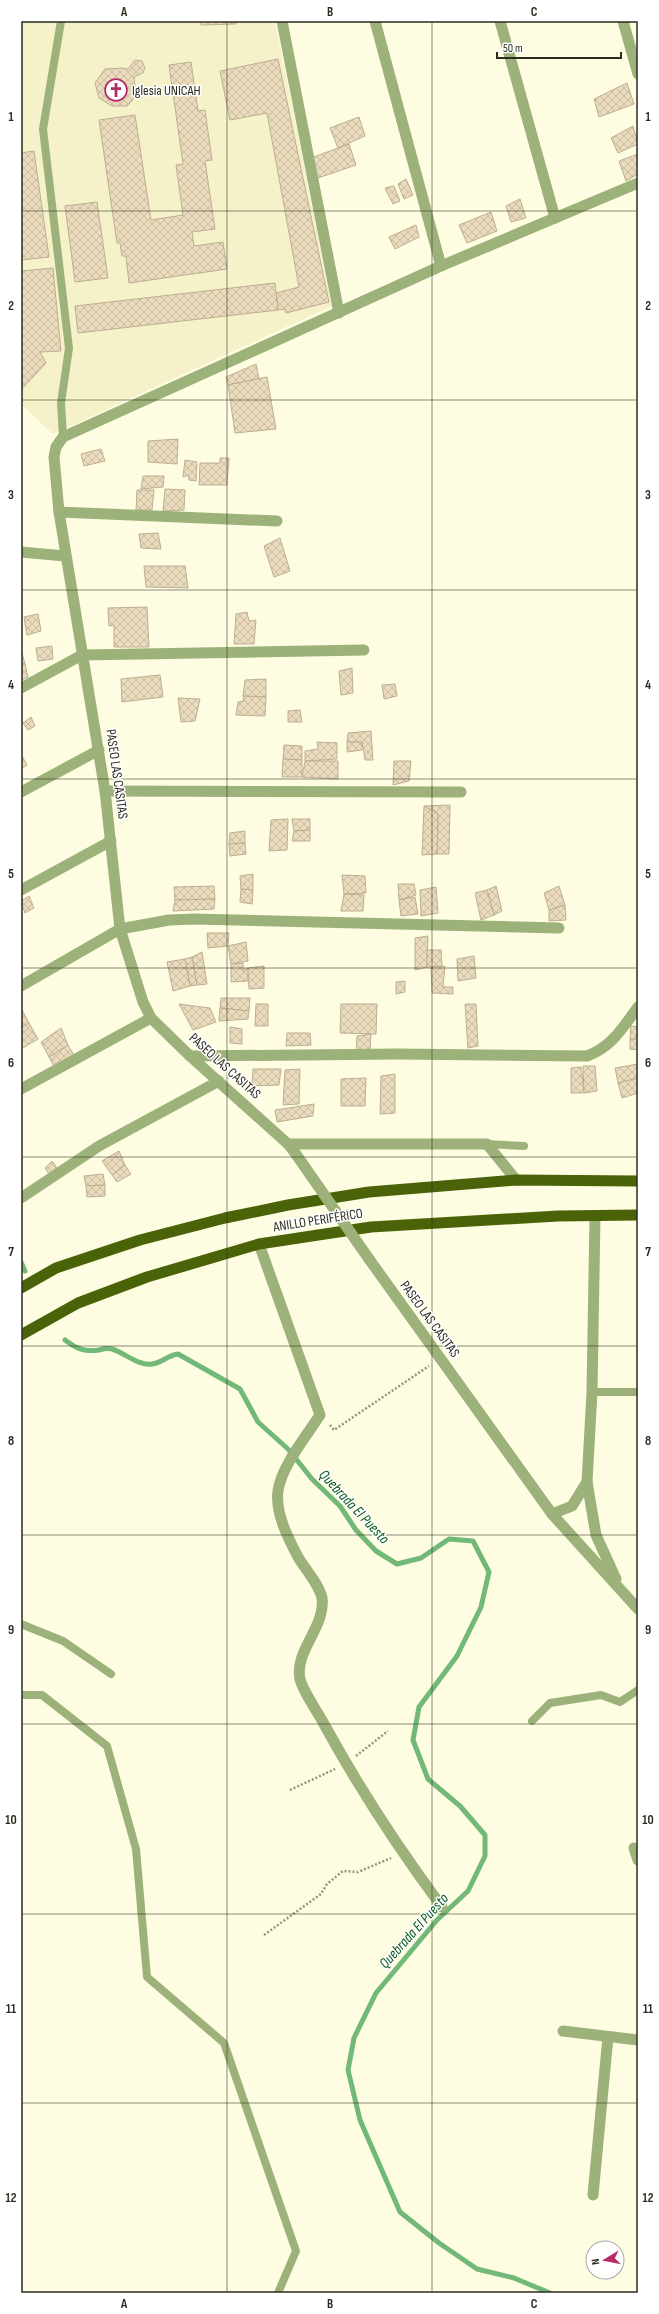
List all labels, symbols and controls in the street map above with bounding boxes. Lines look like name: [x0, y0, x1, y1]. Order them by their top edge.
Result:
text: A: [120, 4, 128, 20]
text: B: [327, 4, 333, 20]
text: C: [531, 4, 538, 20]
scale bar: [497, 34, 621, 60]
text: 50 m: [503, 41, 523, 56]
church icon: Iglesia UNICAH: [103, 77, 129, 103]
place label: Iglesia UNICAH: [132, 82, 201, 99]
text: 1: [8, 109, 14, 125]
text: 1: [645, 109, 651, 125]
text: 2: [8, 298, 14, 314]
text: 2: [645, 298, 651, 314]
text: 3: [8, 487, 14, 503]
text: 3: [645, 487, 651, 503]
text: 4: [8, 677, 14, 693]
text: 4: [645, 677, 651, 693]
street label: PASEO LAS CASITAS: [102, 728, 132, 820]
text: 5: [8, 866, 14, 882]
text: 5: [645, 866, 651, 882]
street label: PASEO LAS CASITAS: [186, 1029, 264, 1103]
text: 6: [8, 1055, 14, 1071]
text: 6: [645, 1055, 651, 1071]
street label: ANILLO PERIFÉRICO: [271, 1205, 364, 1236]
text: 7: [8, 1244, 14, 1260]
text: 7: [645, 1244, 651, 1260]
street label: PASEO LAS CASITAS: [397, 1277, 463, 1361]
text: 8: [8, 1433, 14, 1449]
text: 8: [645, 1433, 651, 1449]
water label: Quebrada El Puesto: [315, 1466, 393, 1548]
text: 9: [8, 1622, 14, 1638]
text: 9: [645, 1622, 651, 1638]
text: 10: [5, 1812, 17, 1828]
text: 10: [642, 1812, 654, 1828]
water label: Quebrada El Puesto: [375, 1889, 453, 1973]
text: 11: [6, 2001, 16, 2017]
text: 11: [643, 2001, 653, 2017]
text: 12: [6, 2190, 17, 2206]
text: 12: [643, 2190, 654, 2206]
north arrow: [585, 2240, 625, 2280]
text: N: [589, 2258, 603, 2266]
text: A: [120, 2296, 128, 2312]
text: B: [327, 2296, 333, 2312]
text: C: [531, 2296, 538, 2312]

